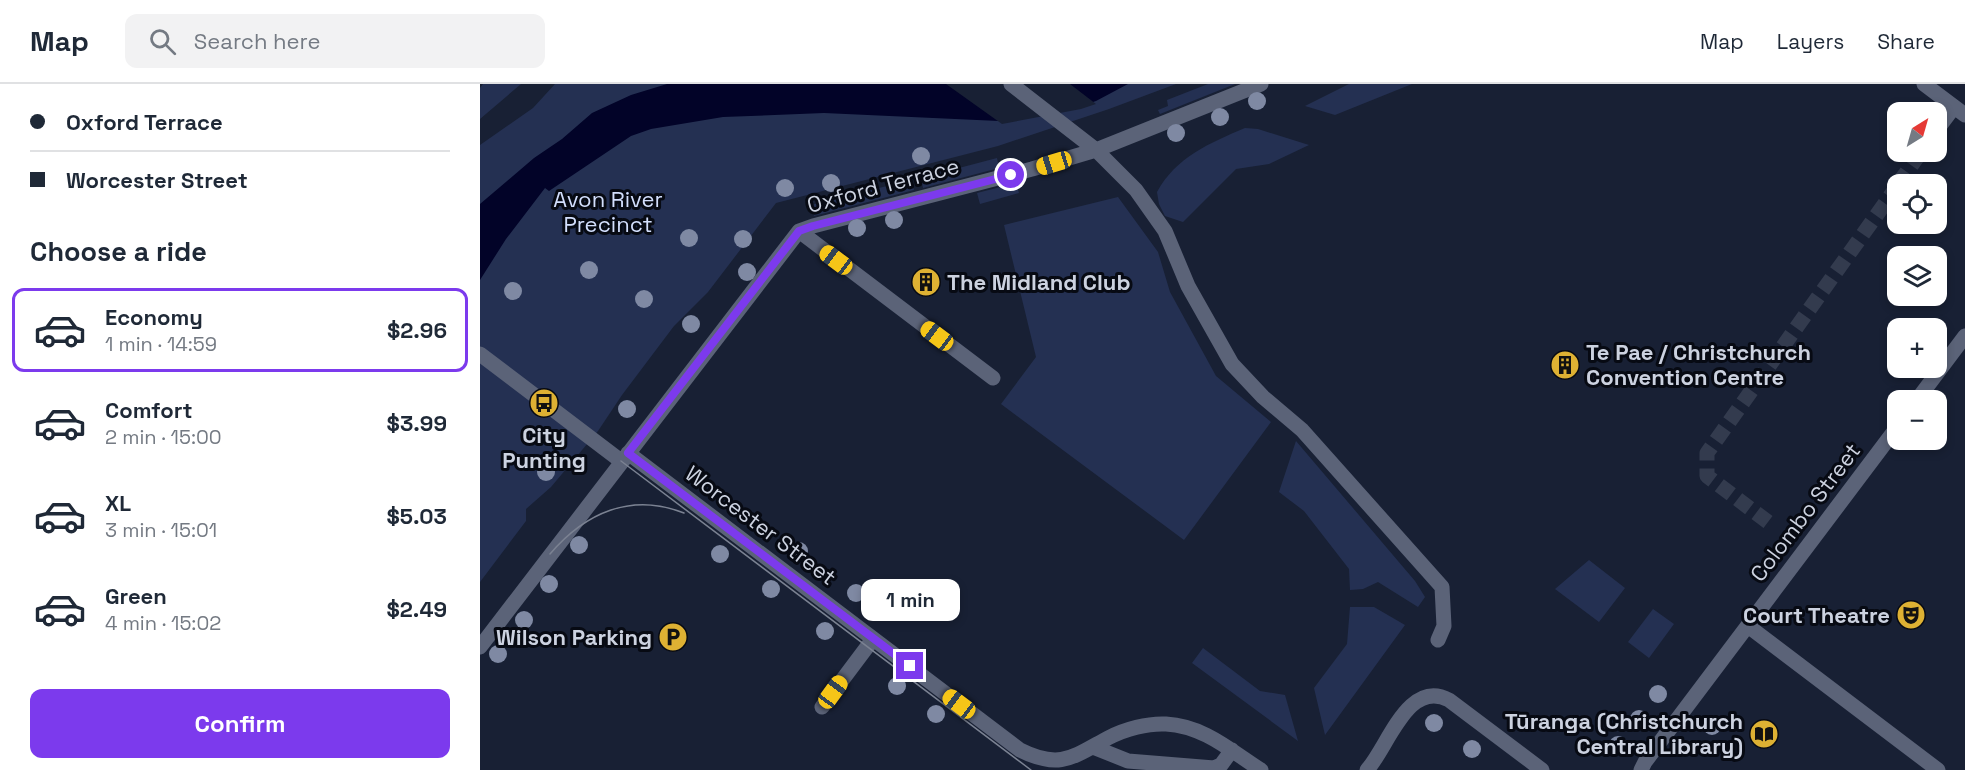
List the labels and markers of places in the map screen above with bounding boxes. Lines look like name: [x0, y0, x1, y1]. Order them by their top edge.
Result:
building icon: The Midland Club: [910, 266, 942, 298]
place label: The Midland Club: [947, 268, 1130, 296]
place label: Te Pae / Christchurch Convention Centre: [1586, 338, 1811, 391]
building icon: Te Pae / Christchurch Convention Centre: [1549, 349, 1581, 381]
bus stop icon: City Punting: [528, 387, 560, 419]
place label: City Punting: [502, 421, 586, 474]
theatre icon: Court Theatre: [1895, 599, 1927, 631]
place label: Court Theatre: [1743, 601, 1890, 629]
parking icon: Wilson Parking: [657, 621, 689, 653]
place label: Wilson Parking: [496, 623, 652, 651]
place label: Tūranga (Christchurch Central Library): [1505, 707, 1743, 760]
library icon: Tūranga (Christchurch Central Library): [1748, 718, 1780, 750]

